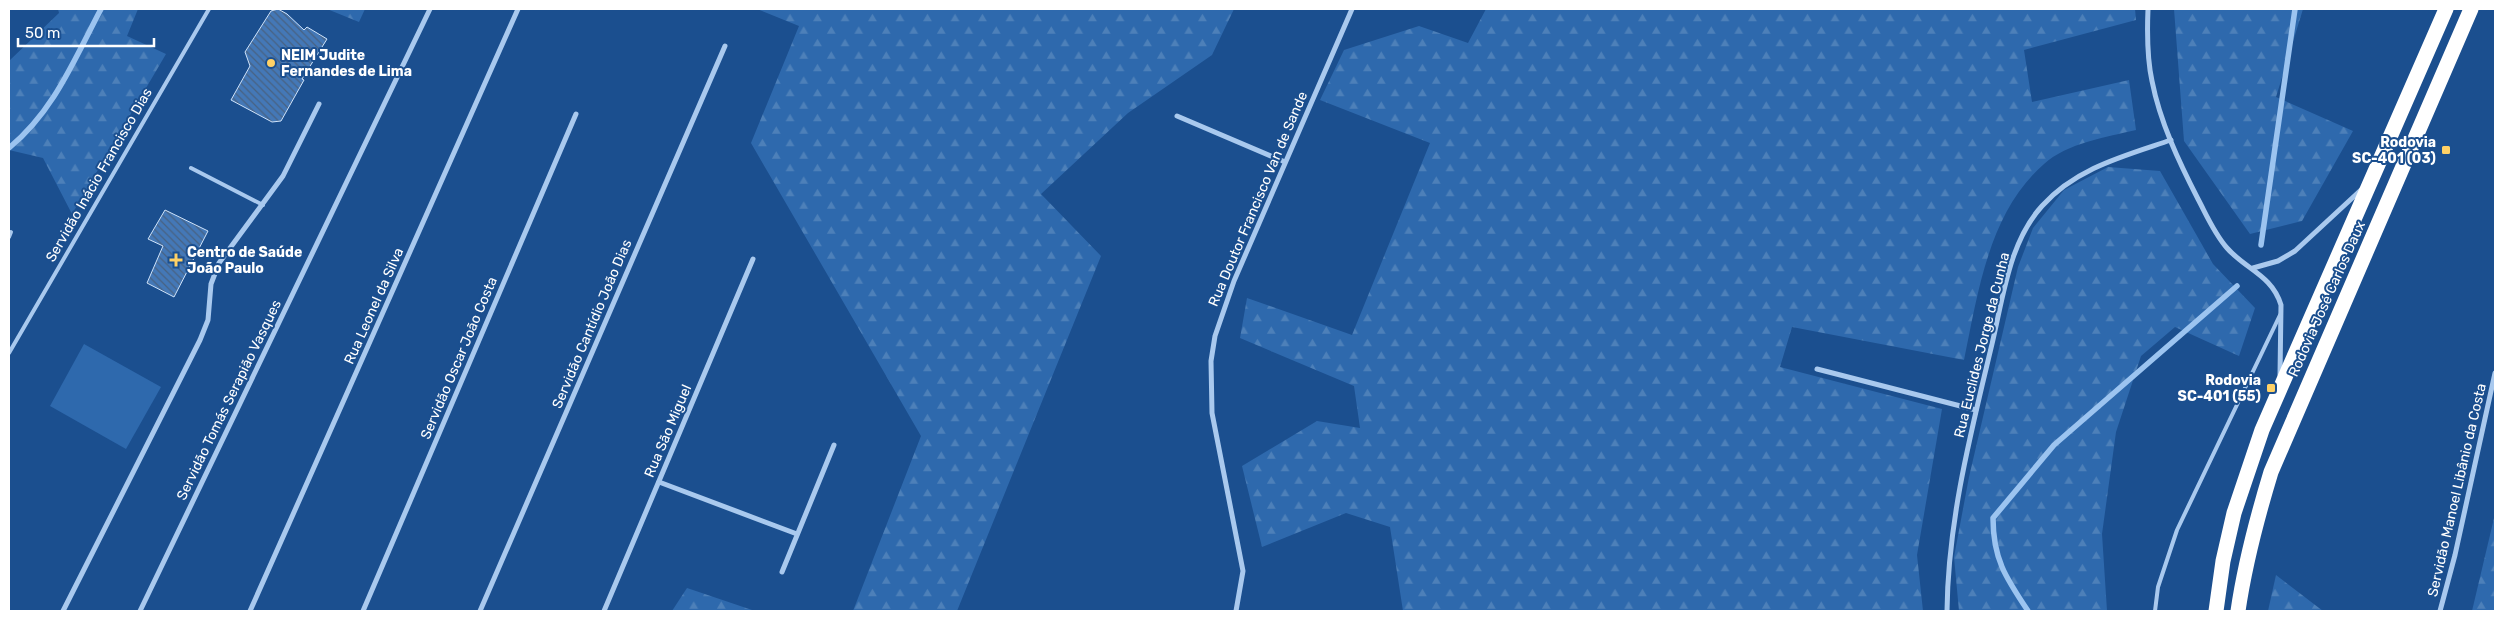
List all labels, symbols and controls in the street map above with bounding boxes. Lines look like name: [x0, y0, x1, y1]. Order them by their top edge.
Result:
scale bar: [18, 15, 154, 47]
text: 50 m: [25, 24, 60, 42]
place label: NEIM Judite Fernandes de Lima: [281, 47, 412, 80]
marker: NEIM Judite Fernandes de Lima: [265, 57, 277, 69]
street label: Servidão Inácio Francisco Dias: [42, 85, 156, 265]
street label: Rua Doutor Francisco Van de Sande: [1205, 89, 1311, 309]
place label: Rodovia SC-401 (03): [2352, 134, 2436, 167]
marker: Rodovia SC-401 (03): [2440, 144, 2452, 156]
street label: Rodovia José Carlos Daux: [2285, 218, 2369, 379]
street label: Servidão Cantídio João Dias: [549, 237, 635, 411]
place label: Centro de Saúde João Paulo: [187, 244, 302, 277]
street label: Rua Leonel da Silva: [341, 245, 407, 367]
street label: Rua Euclides Jorge da Cunha: [1951, 251, 2013, 439]
marker: Centro de Saúde João Paulo: [169, 253, 183, 267]
street label: Servidão Oscar João Costa: [417, 274, 501, 442]
street label: Servidão Tomás Serapião Vasques: [173, 297, 285, 503]
place label: Rodovia SC-401 (55): [2178, 372, 2261, 405]
street label: Rua São Miguel: [641, 382, 695, 480]
marker: Rodovia SC-401 (55): [2265, 382, 2277, 394]
street label: Servidão Manoel Libânio da Costa: [2424, 382, 2490, 598]

